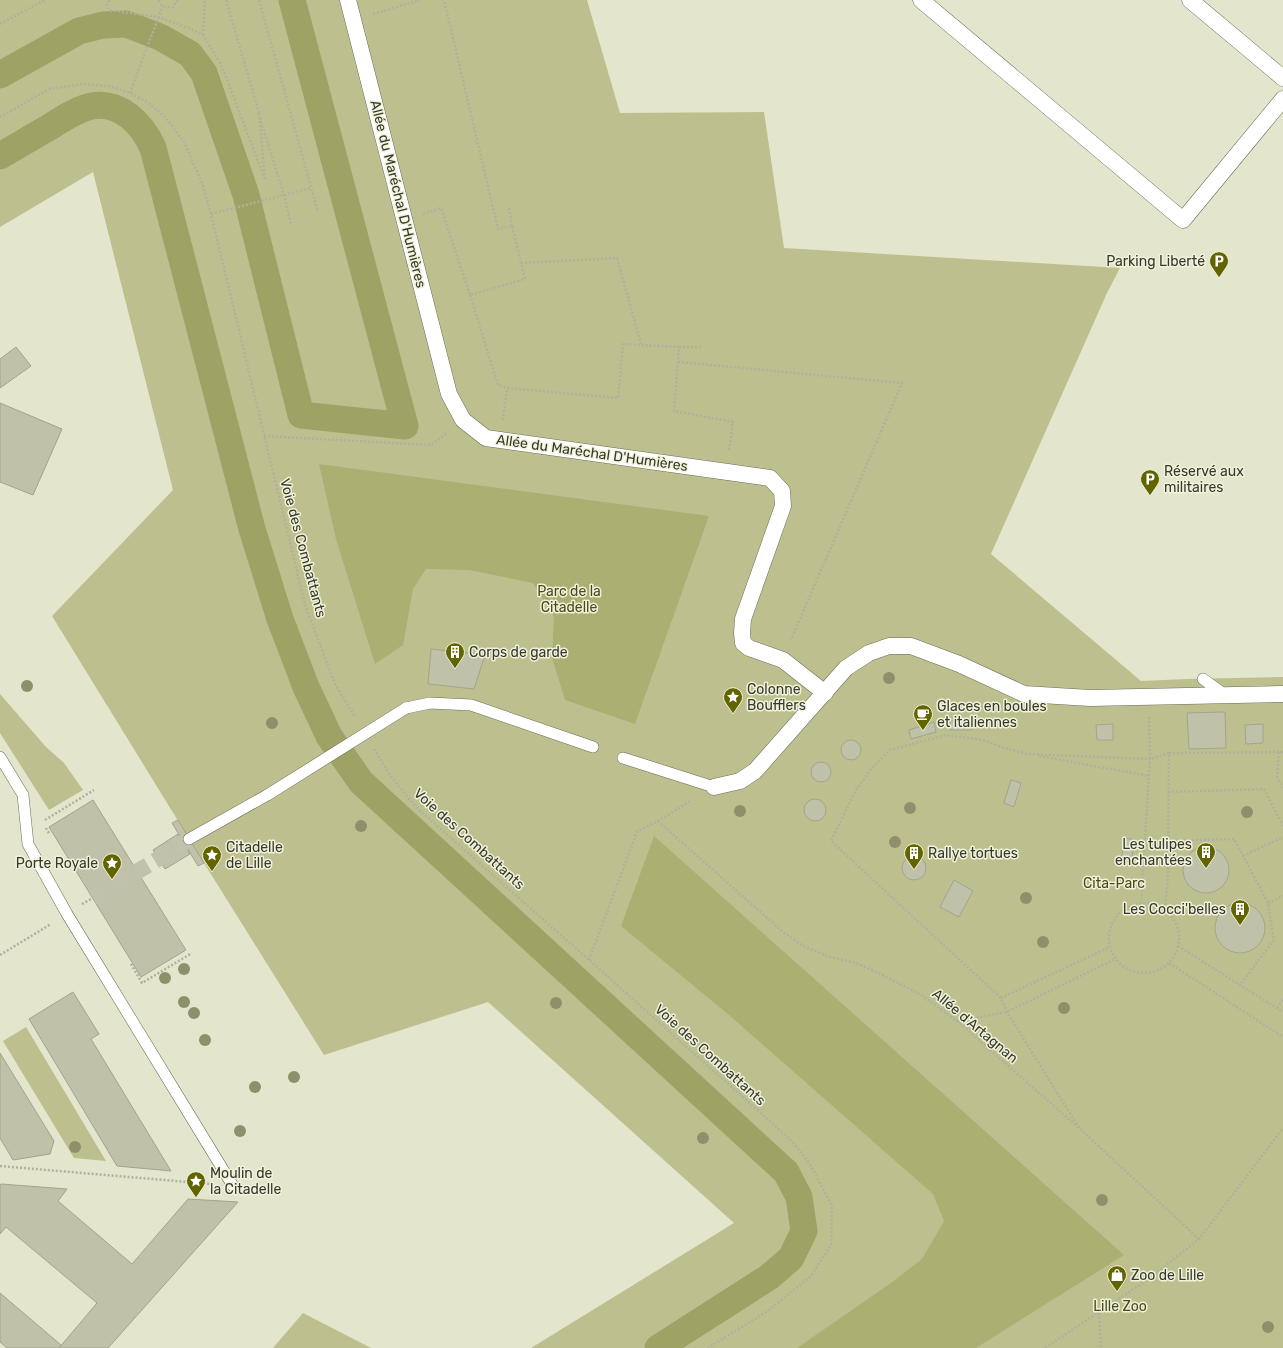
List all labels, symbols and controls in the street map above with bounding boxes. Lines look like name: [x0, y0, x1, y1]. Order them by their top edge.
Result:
street label: Allée du Maréchal D'Humières: [366, 98, 430, 290]
parking icon: Parking Liberté: [1208, 250, 1230, 278]
place label: Parking Liberté: [1106, 253, 1205, 270]
street label: Allée du Maréchal D'Humières: [495, 431, 689, 475]
place label: Réservé aux militaires: [1164, 463, 1244, 496]
parking icon: Réservé aux militaires: [1139, 468, 1161, 496]
street label: Voie des Combattants: [276, 477, 330, 619]
park label: Parc de la Citadelle: [537, 583, 601, 616]
building icon: Corps de garde: [444, 641, 466, 669]
place label: Corps de garde: [469, 644, 568, 661]
place label: Colonne Boufflers: [747, 681, 806, 714]
place icon: Colonne Boufflers: [722, 686, 744, 714]
place label: Glaces en boules et italiennes: [937, 698, 1047, 731]
cafe icon: Glaces en boules et italiennes: [912, 703, 934, 731]
street label: Voie des Combattants: [410, 785, 528, 893]
place label: Les tulipes enchantées: [1115, 836, 1192, 869]
place label: Citadelle de Lille: [226, 839, 283, 872]
building icon: Les tulipes enchantées: [1195, 841, 1217, 869]
building icon: Rallye tortues: [903, 842, 925, 870]
place icon: Citadelle de Lille: [201, 844, 223, 872]
place label: Rallye tortues: [928, 845, 1018, 862]
place icon: Porte Royale: [101, 852, 123, 880]
place label: Porte Royale: [16, 855, 98, 872]
park label: Cita-Parc: [1083, 875, 1145, 892]
building icon: Les Cocci'belles: [1229, 898, 1251, 926]
place label: Les Cocci'belles: [1123, 901, 1226, 918]
street label: Allée d'Artagnan: [929, 985, 1021, 1067]
street label: Voie des Combattants: [651, 1001, 769, 1109]
place label: Moulin de la Citadelle: [210, 1165, 281, 1198]
place icon: Moulin de la Citadelle: [185, 1170, 207, 1198]
shop icon: Zoo de Lille: [1106, 1264, 1128, 1292]
place label: Zoo de Lille: [1131, 1267, 1204, 1284]
park label: Lille Zoo: [1093, 1298, 1147, 1315]

